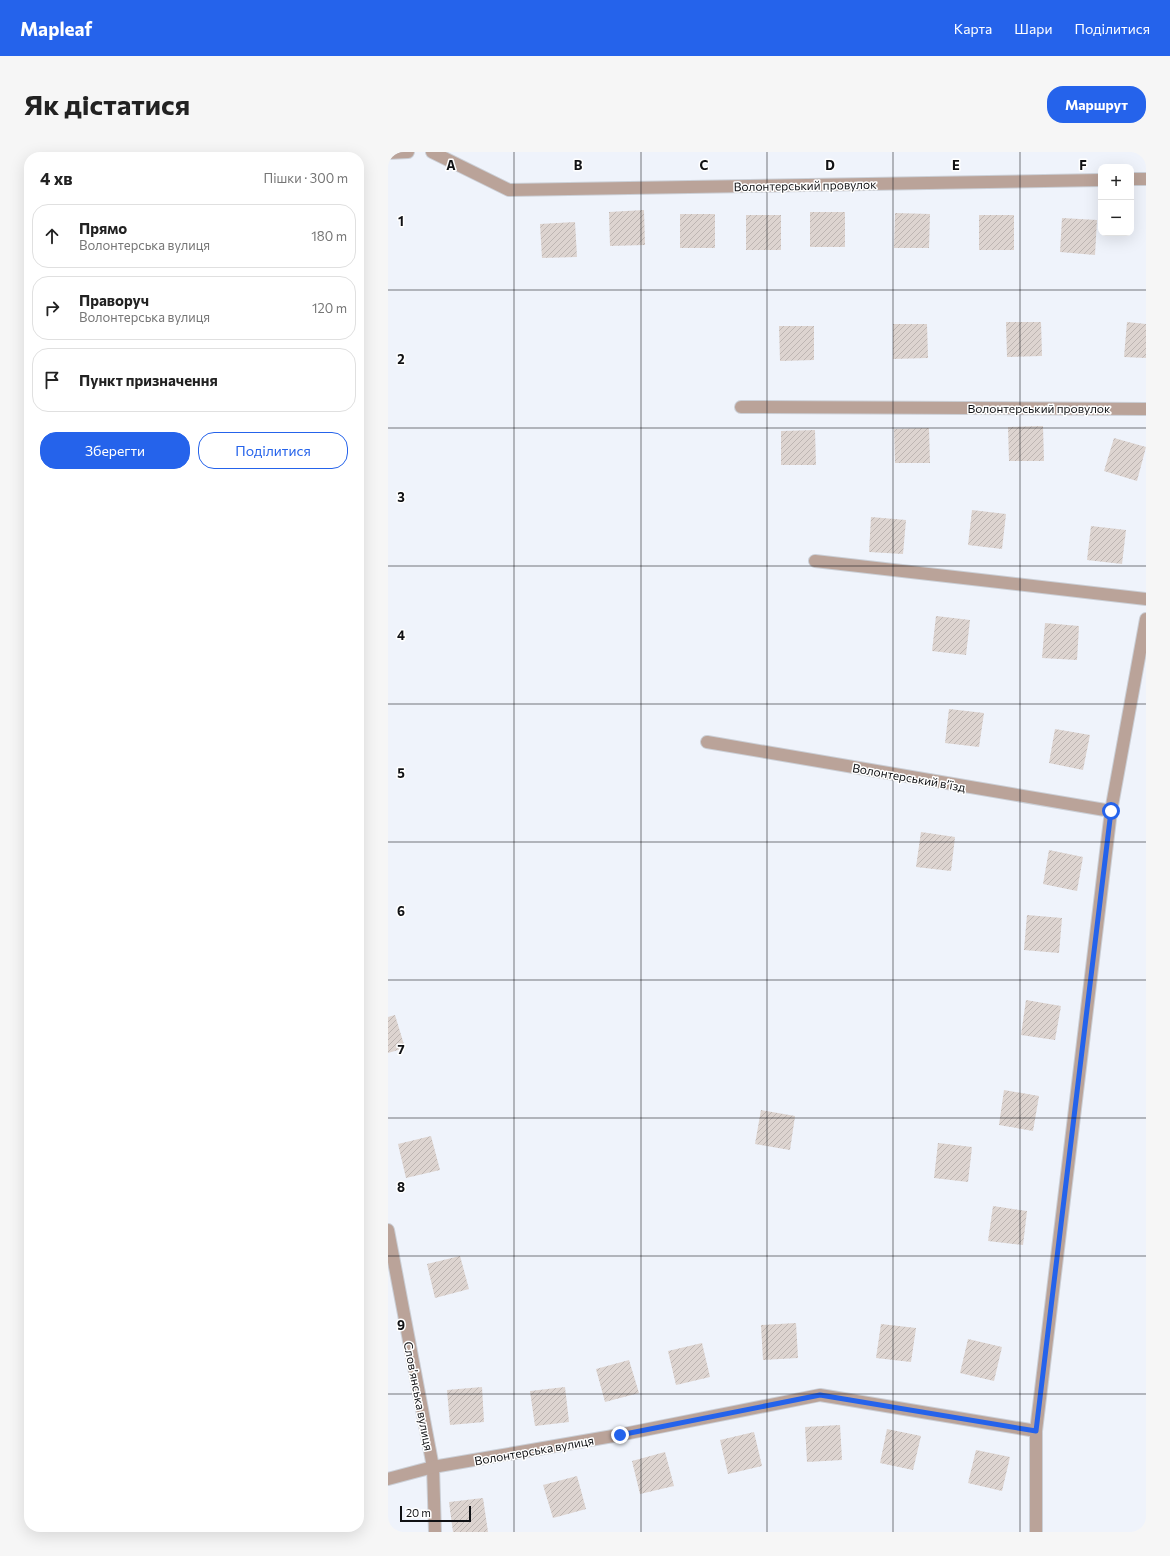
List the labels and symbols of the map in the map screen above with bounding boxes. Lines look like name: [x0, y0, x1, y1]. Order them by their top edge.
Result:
text: A: [446, 157, 456, 173]
text: B: [574, 157, 583, 173]
text: C: [700, 157, 709, 173]
text: D: [825, 157, 835, 173]
text: E: [952, 157, 960, 173]
text: F: [1079, 157, 1087, 173]
street label: Волонтерський провулок: [733, 177, 877, 193]
text: 1: [398, 213, 404, 229]
text: 2: [397, 351, 405, 367]
street label: Волонтерський провулок: [968, 401, 1111, 415]
text: 3: [397, 489, 405, 505]
text: 4: [397, 627, 405, 643]
street label: Волонтерський в’їзд: [851, 760, 967, 794]
text: 5: [397, 765, 405, 781]
route start: [1102, 802, 1120, 820]
text: 6: [397, 903, 405, 919]
text: 7: [397, 1041, 405, 1057]
text: 8: [397, 1179, 405, 1195]
text: 9: [397, 1317, 405, 1333]
street label: Слов’янська вулиця: [402, 1340, 436, 1452]
route end: [611, 1426, 629, 1444]
street label: Волонтерська вулиця: [473, 1433, 595, 1467]
scale bar: [400, 1504, 471, 1523]

